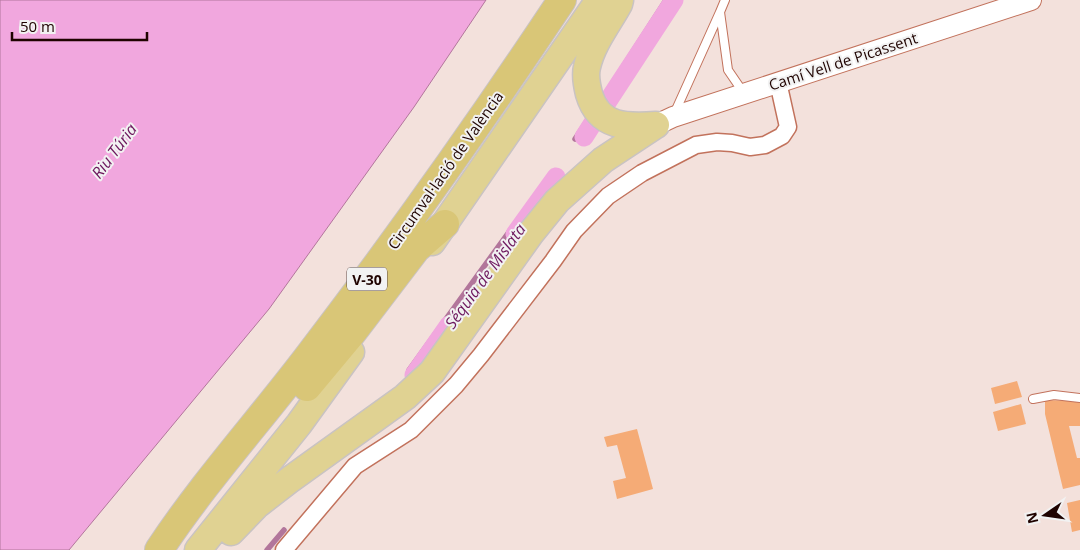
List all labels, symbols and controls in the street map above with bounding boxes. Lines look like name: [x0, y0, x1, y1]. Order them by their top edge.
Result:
scale bar: [12, 10, 148, 42]
text: 50 m: [20, 16, 55, 36]
street label: Camí Vell de Picassent: [766, 27, 920, 95]
street label: Circumval·lació de València: [383, 87, 507, 253]
water label: Riu Túria: [86, 119, 142, 183]
water label: Séquia de Mislata: [439, 219, 531, 333]
road number: V-30: [347, 268, 387, 290]
north arrow: [1020, 490, 1070, 540]
text: N: [1021, 510, 1042, 526]

